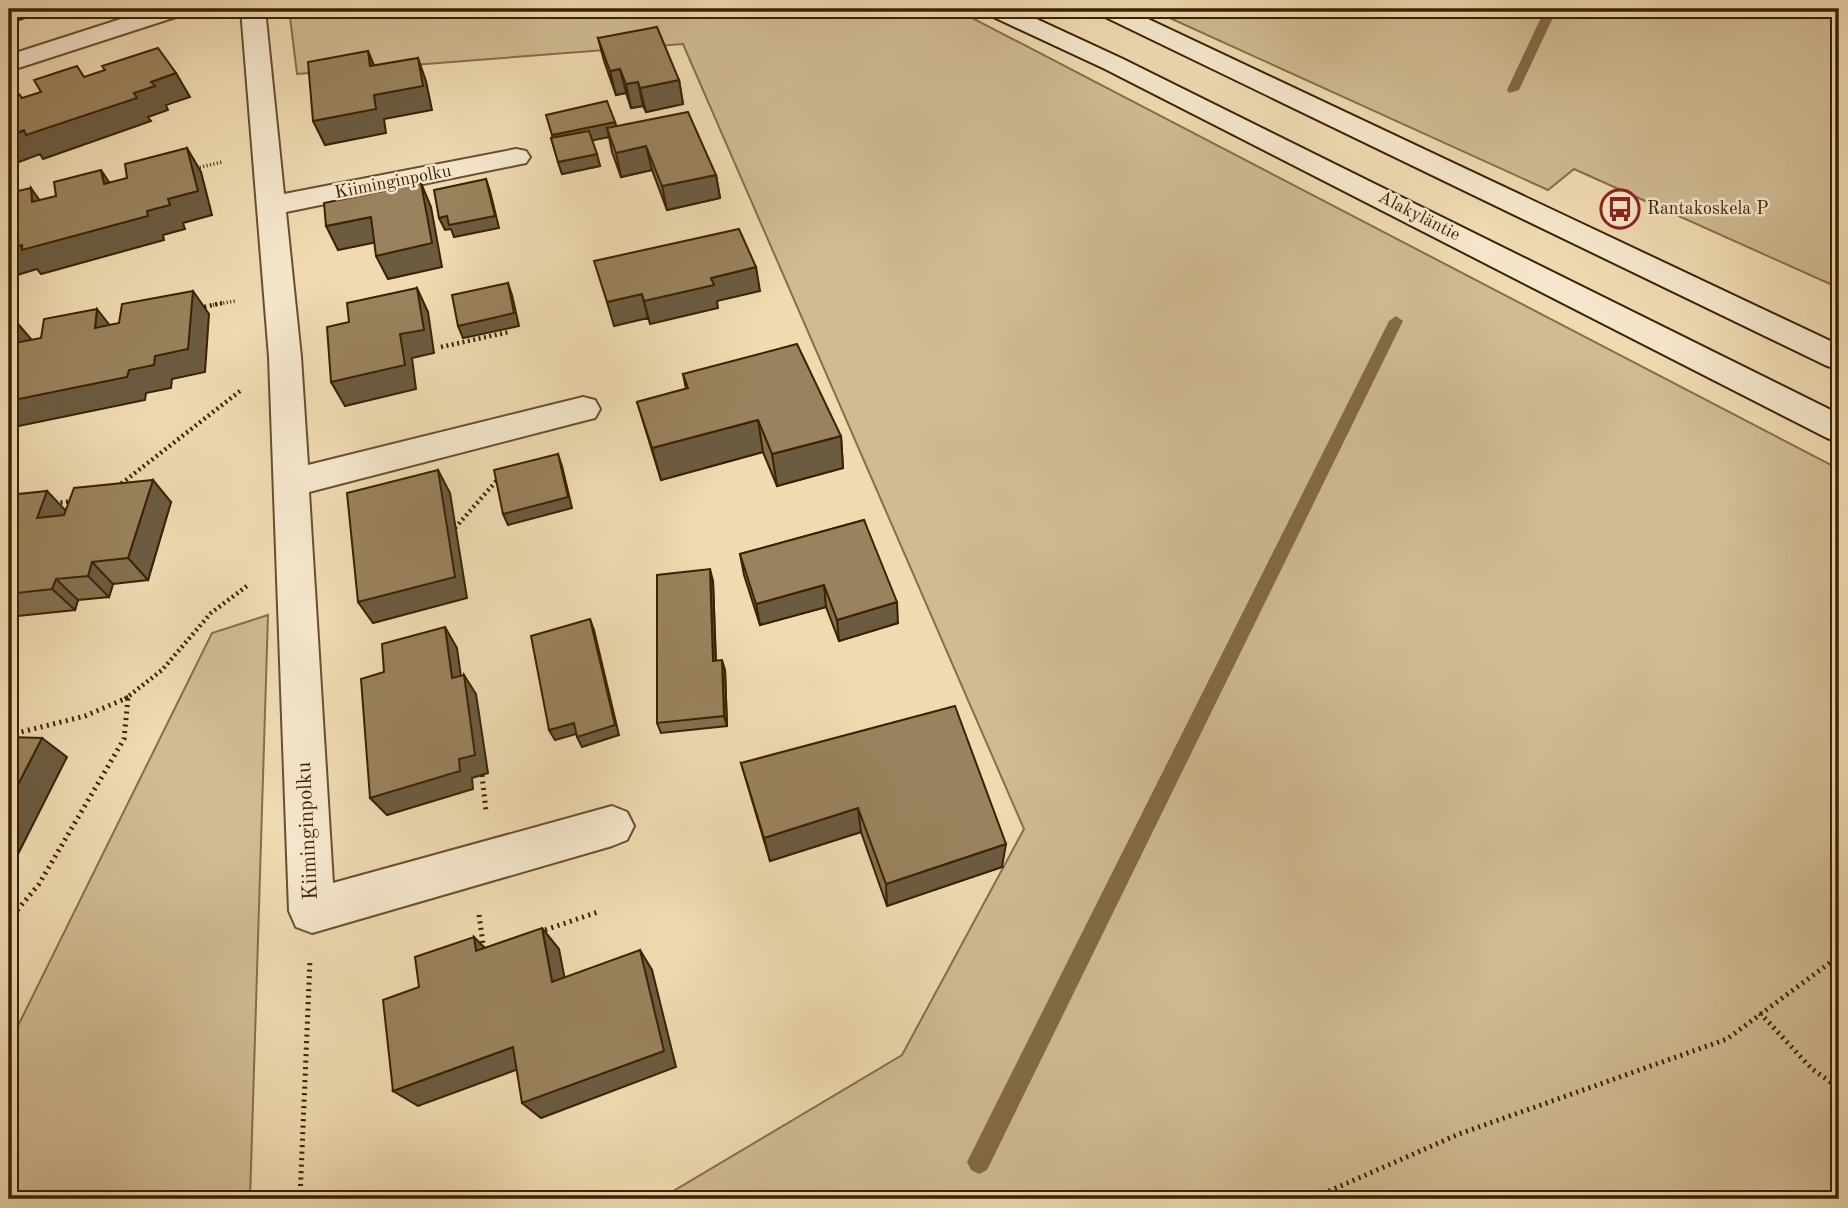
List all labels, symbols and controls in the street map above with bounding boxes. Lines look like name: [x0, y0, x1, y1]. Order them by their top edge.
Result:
street label: Kiiminginpolku: [333, 162, 453, 202]
street label: Alakyläntie: [1375, 188, 1463, 244]
bus stop icon: Rantakoskela P: [1599, 188, 1641, 230]
place label: Rantakoskela P: [1647, 200, 1768, 218]
street label: Kiiminginpolku: [294, 761, 322, 901]

